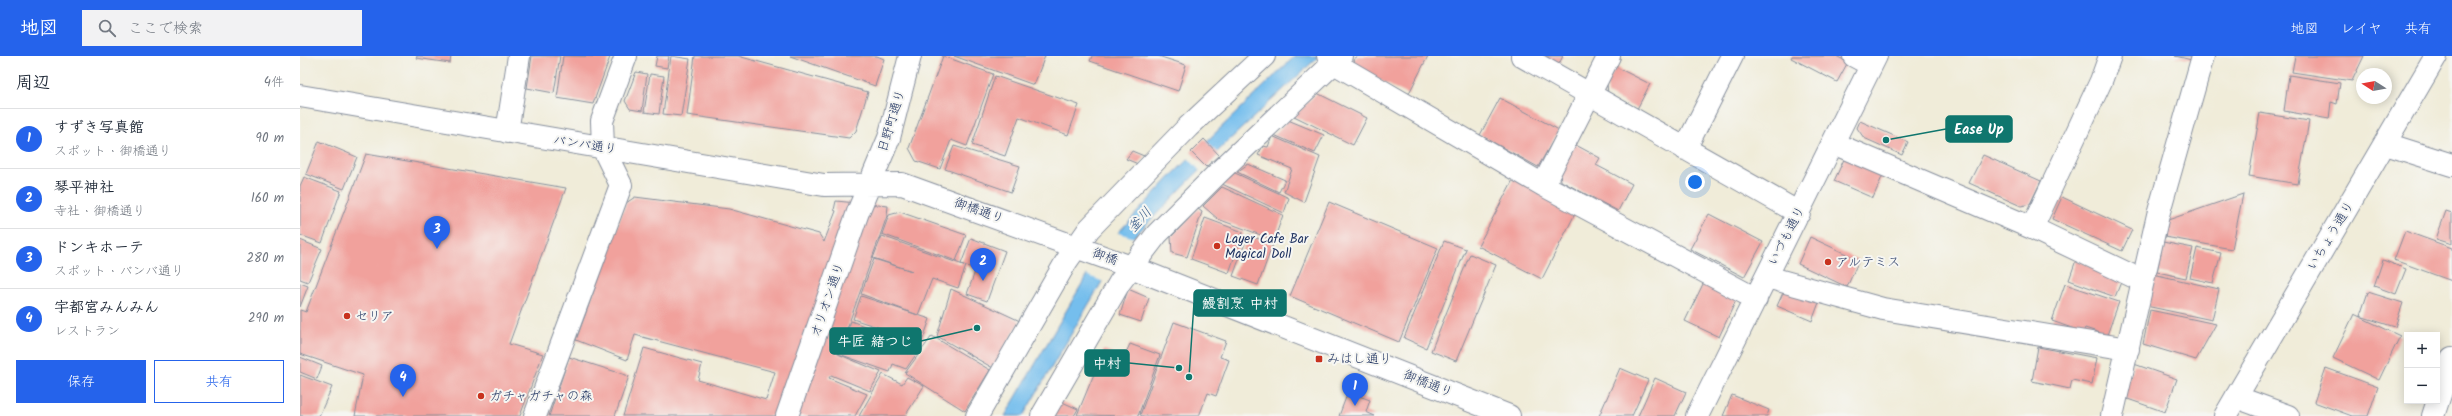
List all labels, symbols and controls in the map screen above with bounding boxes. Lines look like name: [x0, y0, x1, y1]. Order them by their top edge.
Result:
search box: [82, 10, 362, 46]
text: 地図: [20, 14, 58, 44]
icon: search: [96, 17, 118, 39]
text: ここで検索: [128, 17, 203, 41]
text: 地図: [2291, 18, 2319, 40]
text: レイヤ: [2341, 18, 2382, 40]
text: 共有: [2404, 18, 2432, 40]
north arrow: [2356, 68, 2392, 104]
text: 周辺: [16, 70, 50, 97]
text: 4件: [264, 72, 284, 93]
street label: 日野町通り: [872, 87, 912, 155]
text: すずき写真館: [54, 116, 144, 140]
callout: Ease Up: [1946, 116, 2012, 142]
text: Ease Up: [1954, 119, 2004, 141]
text: 1: [27, 128, 31, 149]
text: 90 m: [256, 128, 284, 149]
street label: バンバ通り: [552, 130, 618, 160]
text: スポット · 御橋通り: [54, 141, 172, 162]
your location: [1685, 172, 1705, 192]
text: 琴平神社: [54, 176, 114, 200]
text: 2: [25, 188, 33, 209]
text: 160 m: [251, 188, 284, 209]
street label: 御橋通り: [951, 192, 1007, 230]
street label: いちょう通り: [2302, 197, 2360, 275]
text: 寺社 · 御橋通り: [54, 201, 146, 222]
water label: 釜川: [1122, 202, 1158, 238]
street label: いづも通り: [1763, 202, 1811, 270]
pin: 3: [424, 216, 450, 249]
place label: Layer Cafe Bar Magical Doll: [1225, 229, 1309, 265]
text: ドンキホーテ: [54, 236, 144, 260]
marker: Layer Cafe Bar Magical Doll: [1212, 241, 1222, 251]
street label: 御橋: [1089, 243, 1121, 271]
text: 3: [25, 248, 33, 269]
text: 280 m: [247, 248, 284, 269]
pin: 2: [970, 248, 996, 281]
place label: アルテミス: [1836, 252, 1900, 273]
marker: アルテミス: [1823, 257, 1833, 267]
street label: オリオン通り: [805, 260, 851, 340]
text: スポット · バンバ通り: [54, 261, 184, 282]
callout: 鰻割烹 中村: [1194, 290, 1286, 316]
text: 鰻割烹 中村: [1202, 293, 1278, 315]
text: 宇都宮みんみん: [54, 296, 159, 320]
place label: セリア: [355, 306, 394, 327]
text: 4: [25, 308, 33, 329]
text: 290 m: [248, 308, 284, 329]
marker: セリア: [342, 311, 352, 321]
text: レストラン: [54, 321, 120, 342]
callout: 牛匠 緒つじ: [830, 328, 921, 354]
text: 牛匠 緒つじ: [837, 331, 913, 353]
map controls: [2404, 332, 2440, 404]
button: +: [2404, 332, 2440, 368]
place label: みはし通り: [1327, 349, 1392, 370]
callout: 中村: [1085, 350, 1129, 376]
text: 中村: [1093, 353, 1121, 375]
marker: みはし通り: [1314, 354, 1324, 364]
button: 保存: [16, 360, 146, 403]
button: 共有: [154, 360, 284, 403]
pin: 4: [390, 364, 416, 397]
street label: 御橋通り: [1400, 365, 1456, 403]
button: −: [2404, 368, 2440, 404]
pin: 1: [1342, 373, 1368, 406]
place label: ガチャガチャの森: [489, 386, 592, 407]
marker: ガチャガチャの森: [476, 391, 486, 401]

